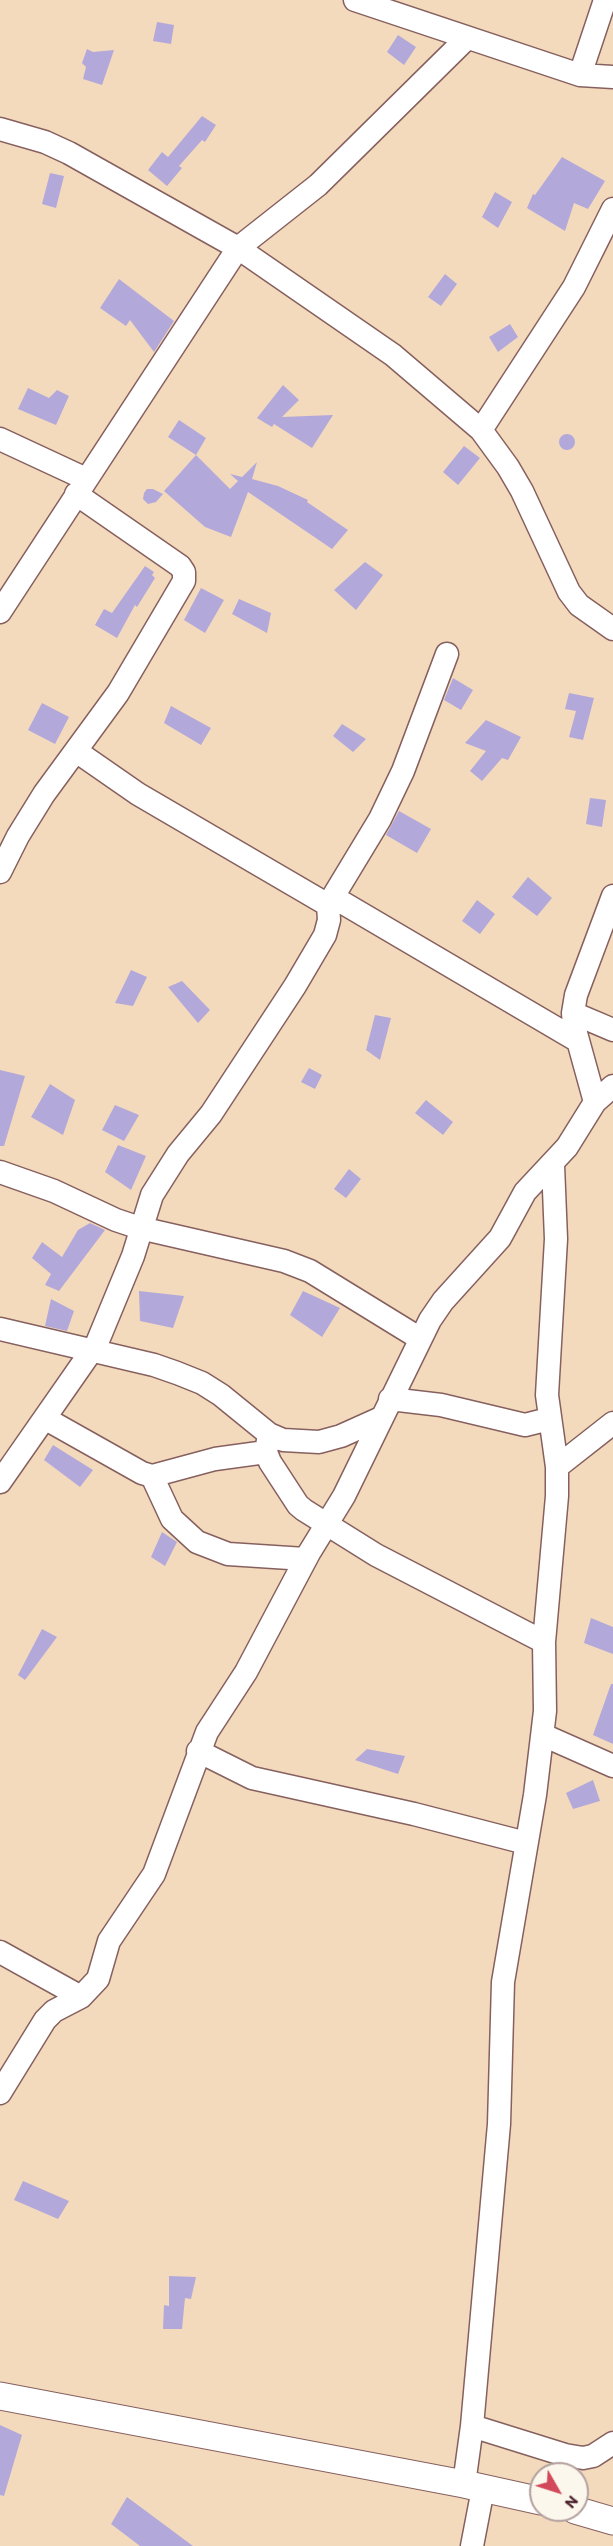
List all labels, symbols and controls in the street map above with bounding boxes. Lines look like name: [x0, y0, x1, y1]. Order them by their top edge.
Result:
north arrow: [529, 2462, 589, 2522]
text: N: [561, 2492, 583, 2513]

